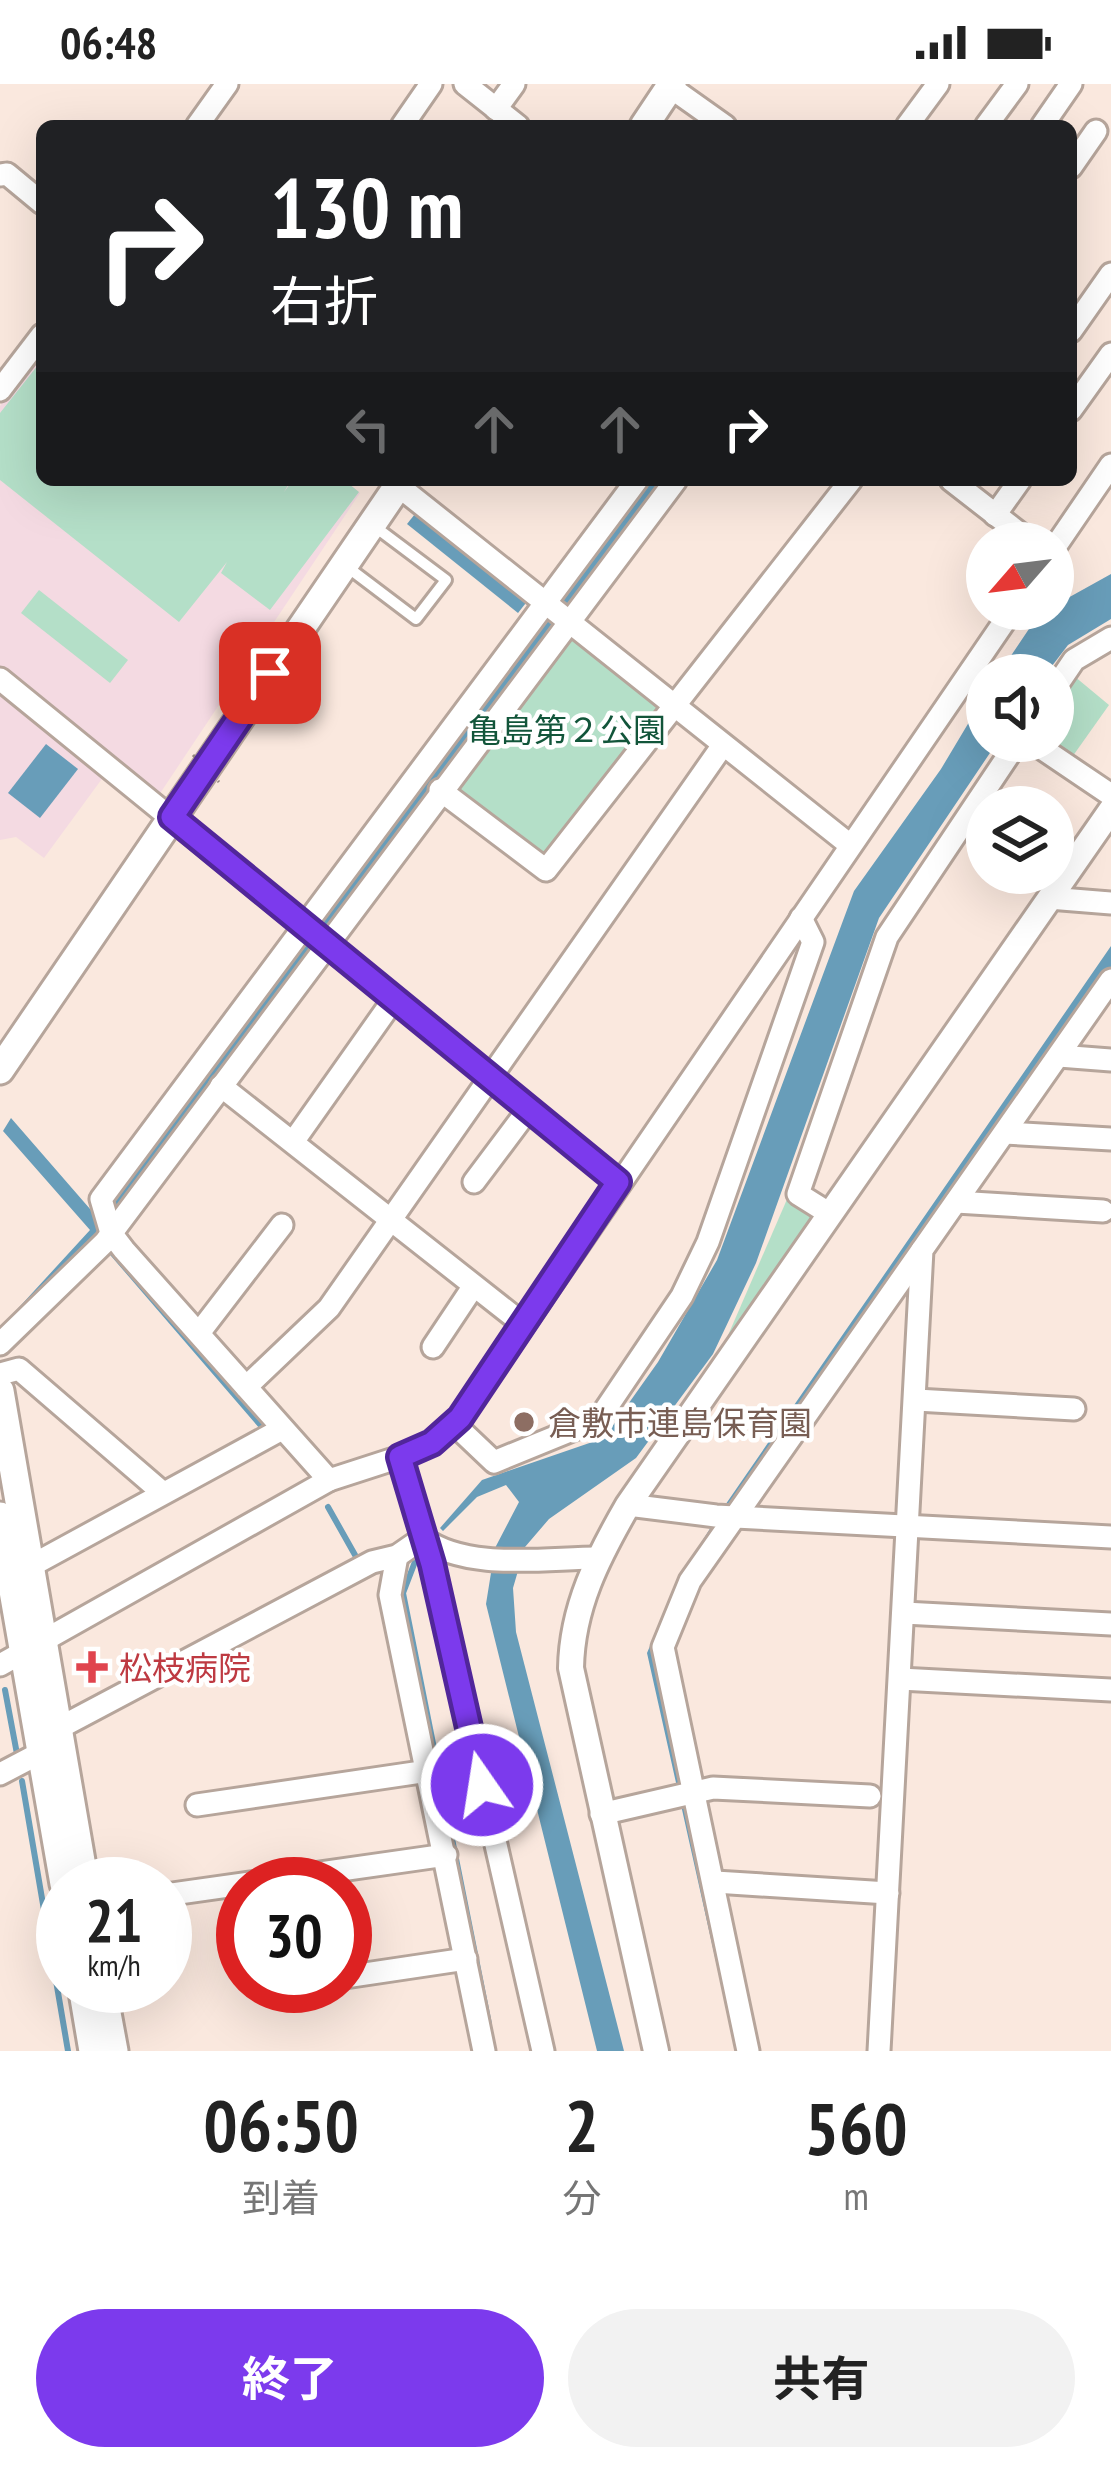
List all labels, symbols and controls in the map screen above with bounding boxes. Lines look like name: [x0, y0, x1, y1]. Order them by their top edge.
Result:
text: 06:48: [60, 13, 157, 71]
text: 130 m: [270, 152, 463, 261]
icon: right: [72, 168, 228, 324]
text: 右折: [270, 266, 378, 336]
icon: left: [335, 396, 401, 462]
icon: ahead: [461, 396, 527, 462]
icon: ahead: [587, 396, 653, 462]
icon: right: [713, 396, 779, 462]
north arrow: [966, 522, 1074, 630]
map controls: [966, 522, 1074, 894]
pin: [219, 622, 321, 724]
icon: arrive: [237, 640, 303, 706]
button: sound: [966, 654, 1074, 762]
park label: 亀島第２公園: [468, 708, 666, 751]
button: layers: [966, 786, 1074, 894]
place label: 倉敷市連島保育園: [548, 1401, 812, 1444]
marker: 倉敷市連島保育園: [511, 1409, 537, 1435]
place label: 松枝病院: [119, 1646, 251, 1689]
marker: 松枝病院: [76, 1651, 108, 1683]
position arrow: [419, 1722, 545, 1848]
speed limit sign: 30: [216, 1857, 372, 2013]
text: 21: [85, 1881, 143, 1959]
text: km/h: [87, 1945, 141, 1984]
text: 06:50: [203, 2078, 359, 2171]
text: 2: [565, 2078, 599, 2171]
text: 560: [804, 2081, 908, 2174]
text: m: [843, 2170, 869, 2221]
text: 到着: [242, 2172, 320, 2223]
text: 分: [562, 2172, 601, 2223]
button: 終了: [36, 2309, 544, 2447]
button: 共有: [568, 2309, 1075, 2447]

